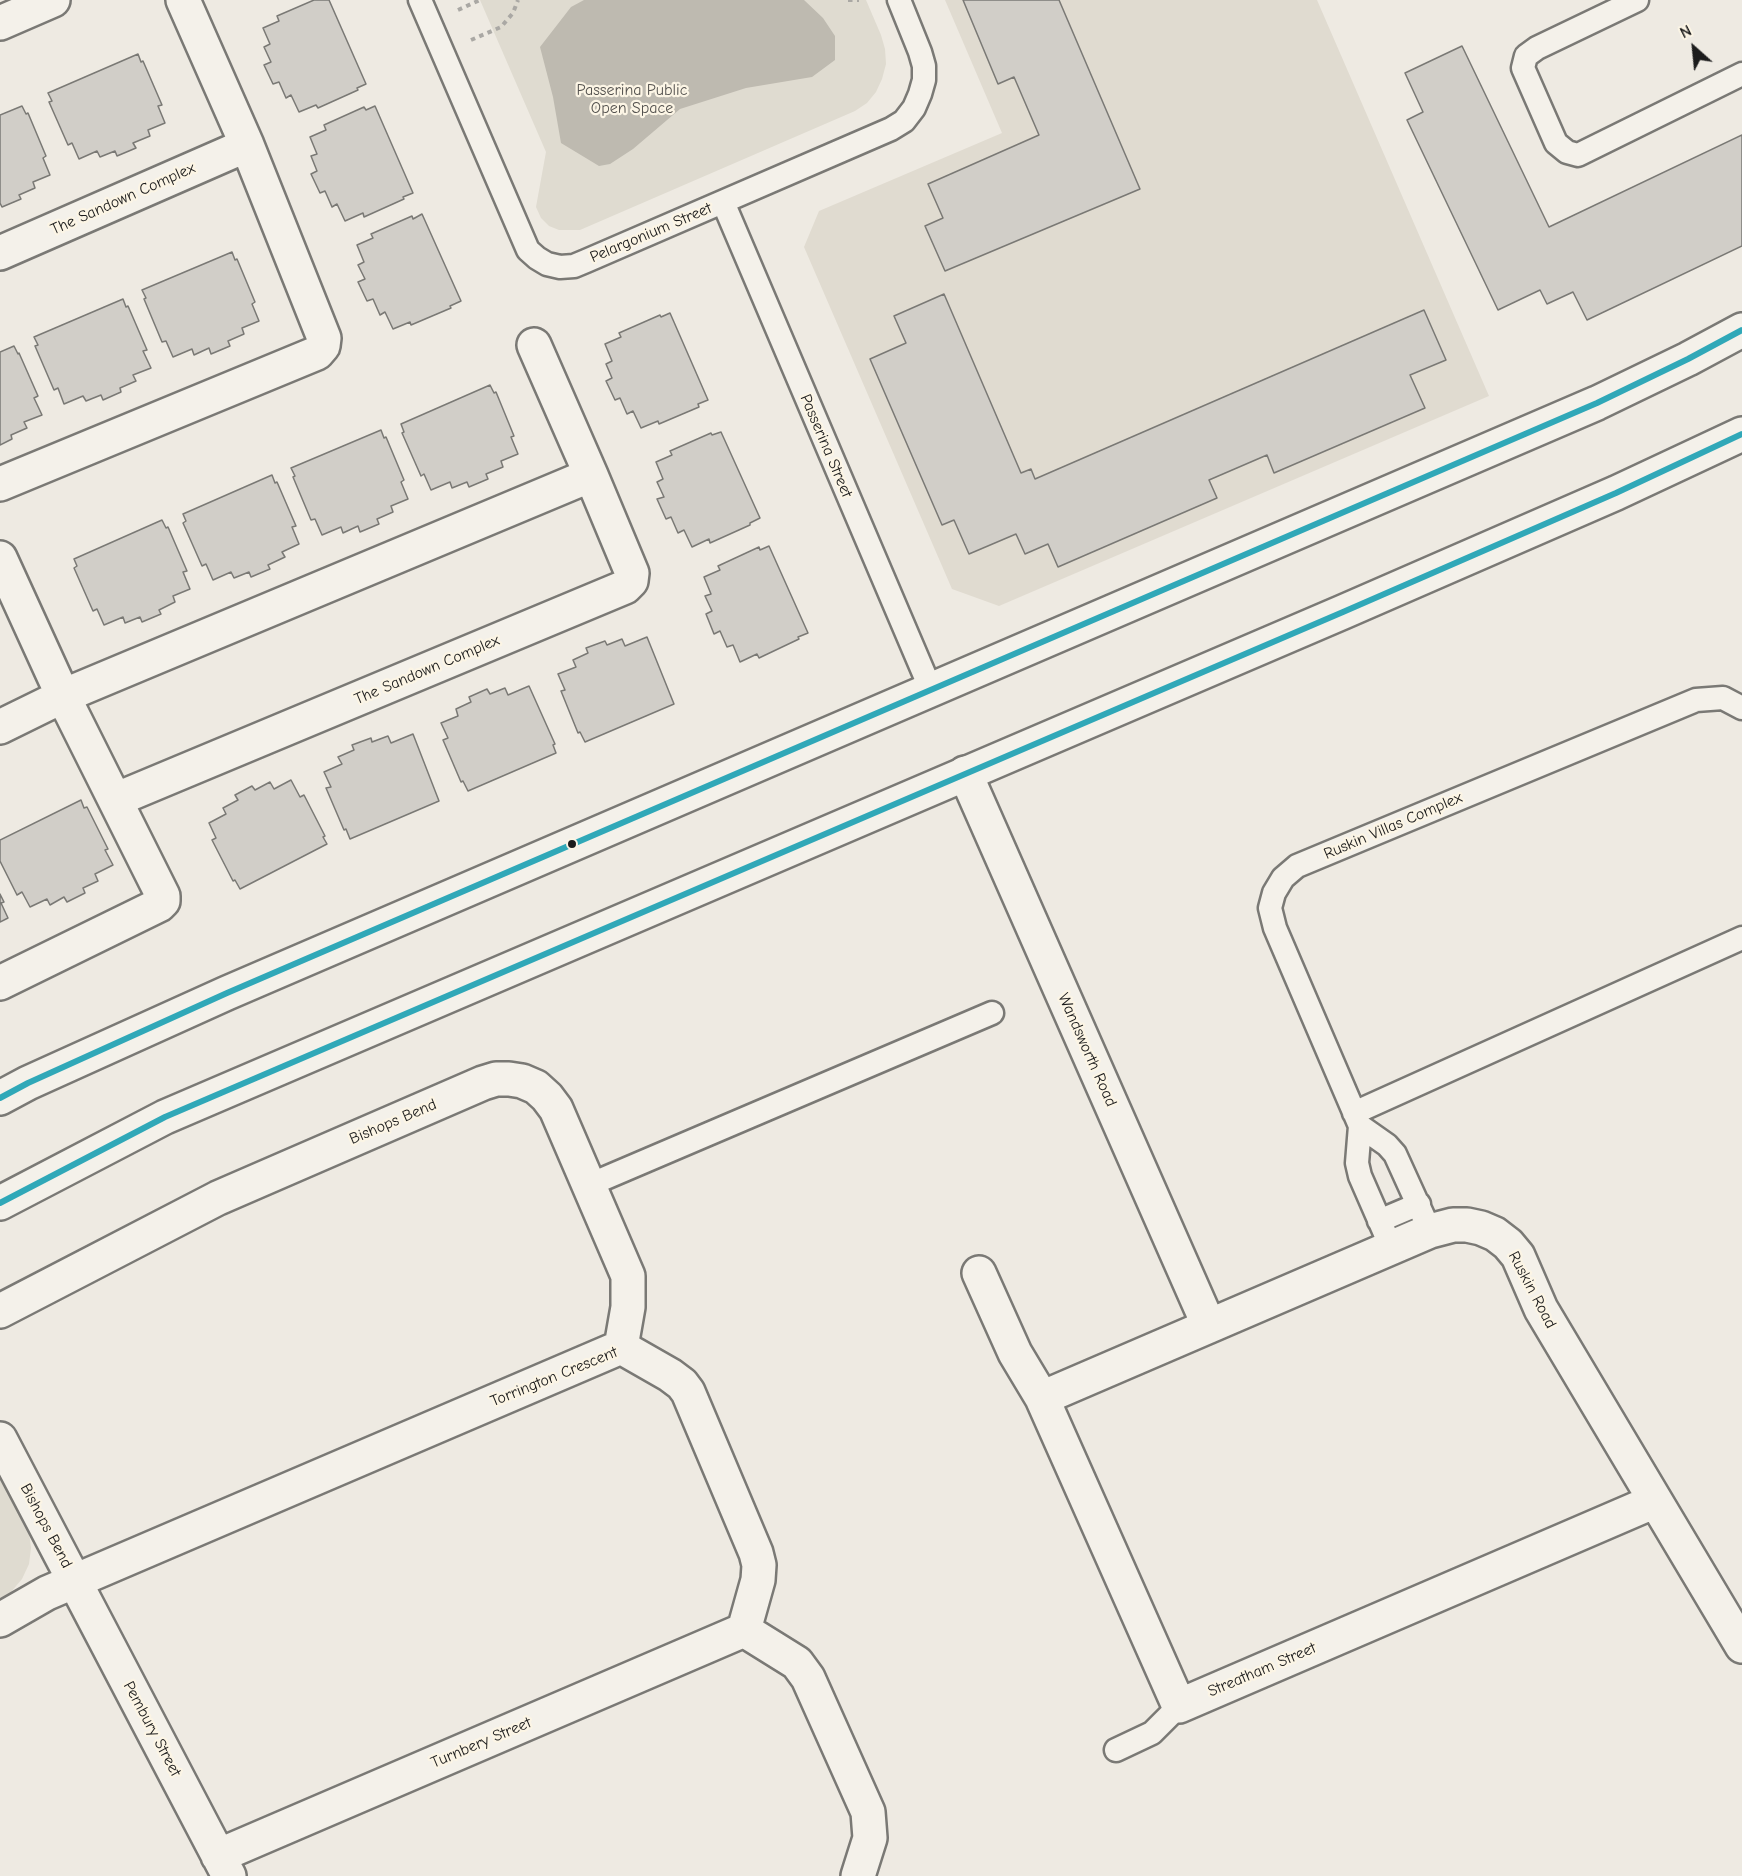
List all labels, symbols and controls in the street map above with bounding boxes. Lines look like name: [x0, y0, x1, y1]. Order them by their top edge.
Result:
north arrow: [1664, 18, 1724, 78]
text: N: [1677, 22, 1695, 42]
park label: Passerina Public Open Space: [577, 80, 687, 118]
street label: The Sandown Complex: [48, 159, 198, 239]
street label: Pelargonium Street: [587, 199, 715, 267]
street label: Passerina Street: [796, 391, 856, 501]
street label: The Sandown Complex: [351, 631, 503, 709]
street label: Ruskin Villas Complex: [1321, 788, 1465, 864]
unlabelled marker: [566, 838, 578, 850]
street label: Wandsworth Road: [1053, 990, 1121, 1110]
street label: Bishops Bend: [346, 1095, 440, 1149]
street label: Ruskin Road: [1504, 1248, 1560, 1332]
street label: Torrington Crescent: [488, 1343, 620, 1411]
street label: Bishops Bend: [16, 1480, 76, 1572]
street label: Streatham Street: [1205, 1639, 1319, 1701]
street label: Pembury Street: [119, 1678, 185, 1780]
street label: Turnbery Street: [428, 1713, 534, 1773]

